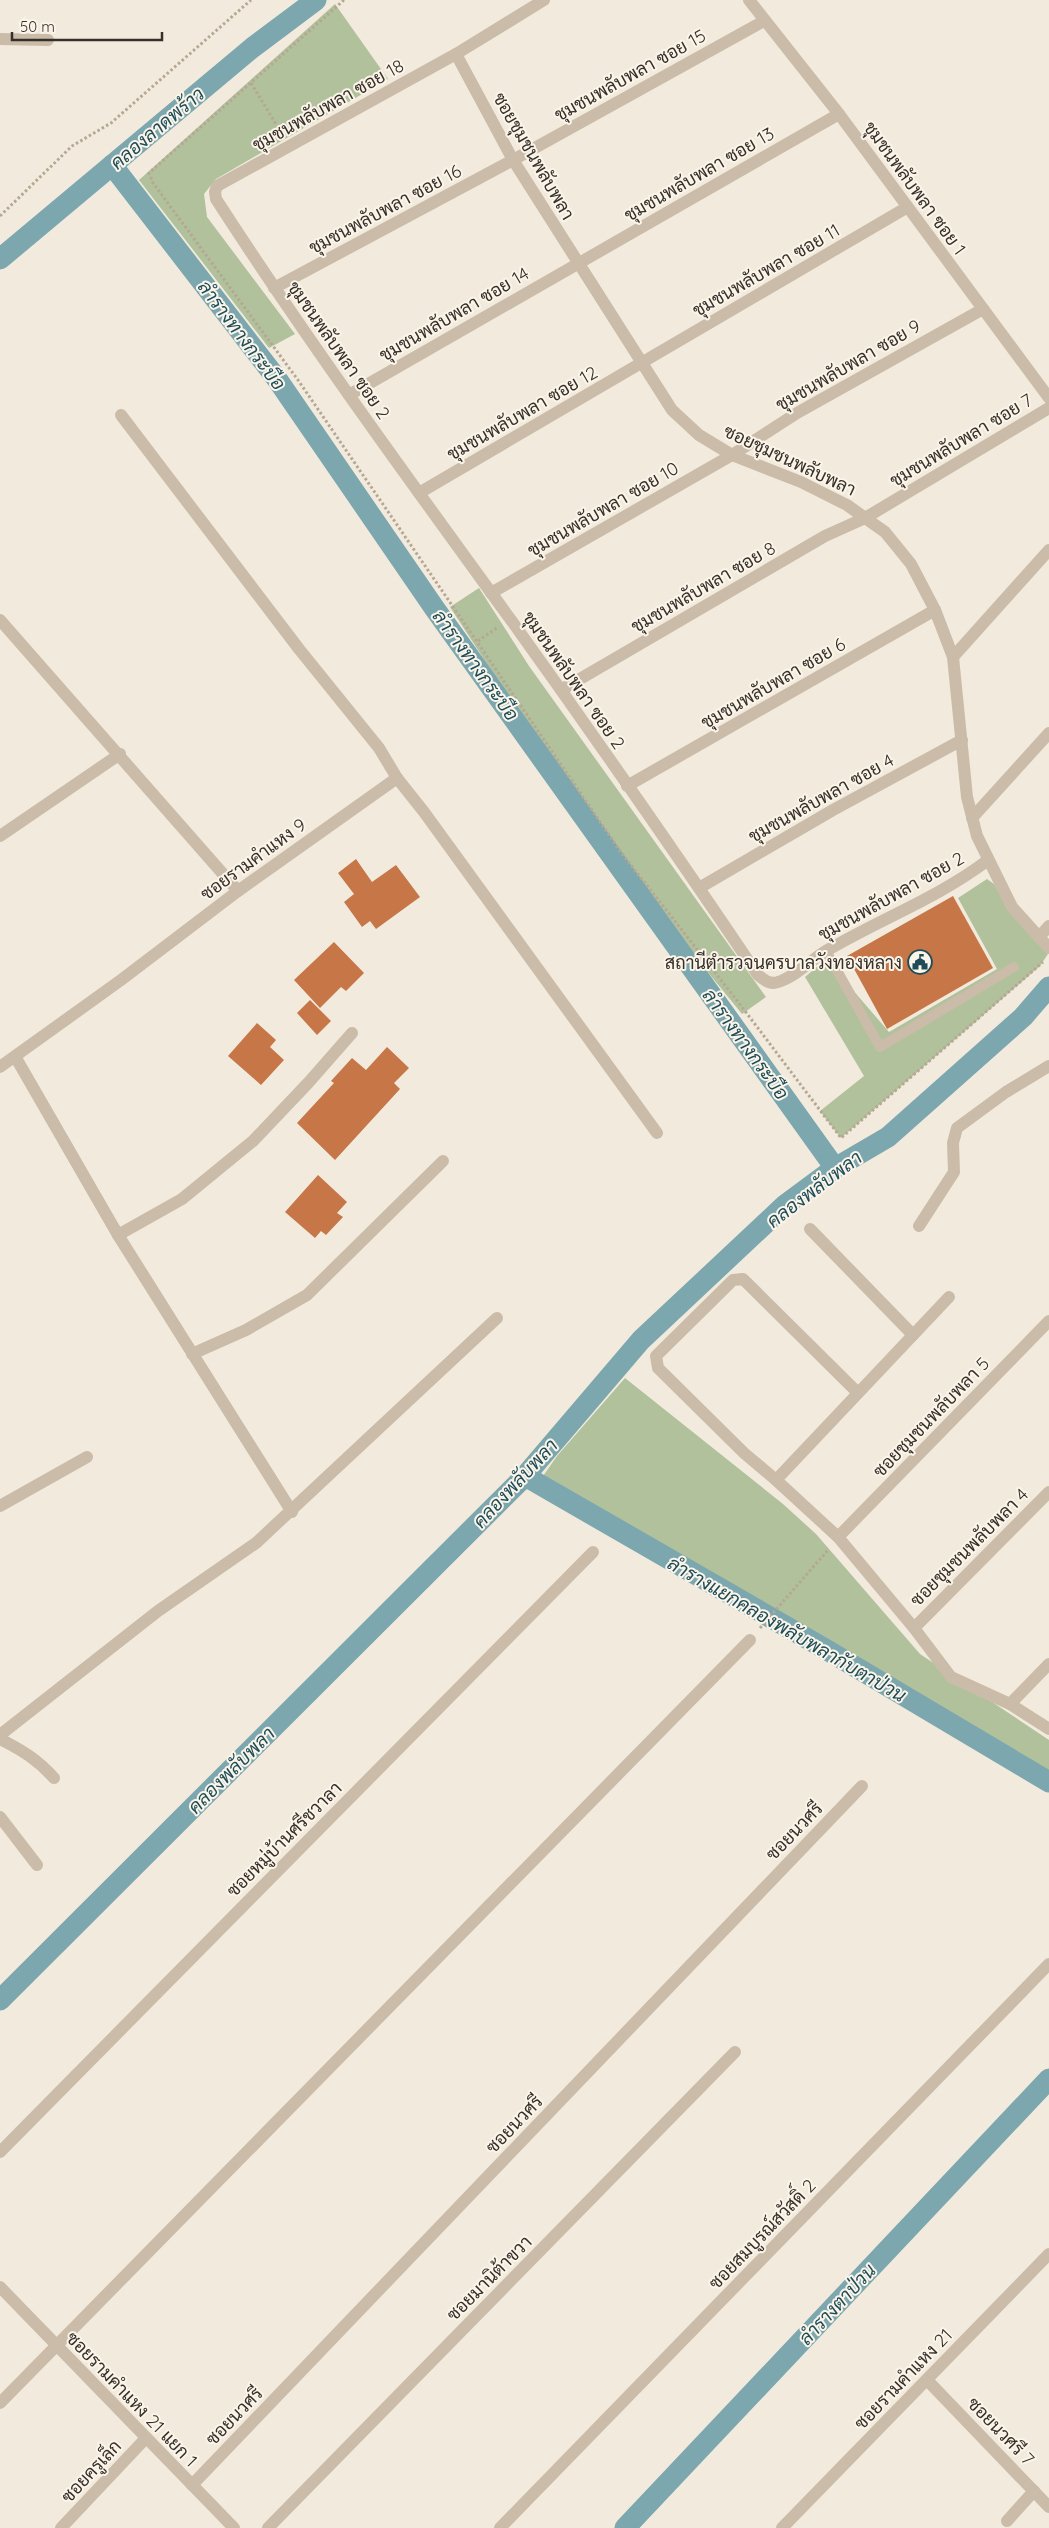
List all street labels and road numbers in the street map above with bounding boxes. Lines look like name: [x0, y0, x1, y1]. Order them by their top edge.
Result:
street label: ชุมชนพลับพลา ซอย 15: [550, 24, 710, 127]
street label: ชุมชนพลับพลา ซอย 18: [248, 54, 408, 157]
street label: ซอยชุมชนพลับพลา: [487, 88, 580, 224]
street label: ชุมชนพลับพลา ซอย 1: [858, 117, 971, 260]
street label: ชุมชนพลับพลา ซอย 13: [620, 122, 779, 227]
street label: ชุมชนพลับพลา ซอย 16: [305, 159, 466, 260]
street label: ชุมชนพลับพลา ซอย 11: [688, 218, 844, 322]
street label: ชุมชนพลับพลา ซอย 14: [375, 262, 533, 367]
street label: ชุมชนพลับพลา ซอย 2: [282, 277, 395, 424]
street label: ชุมชนพลับพลา ซอย 9: [772, 314, 925, 417]
street label: ชุมชนพลับพลา ซอย 12: [443, 361, 602, 466]
street label: ชุมชนพลับพลา ซอย 7: [885, 388, 1037, 493]
street label: ซอยชุมชนพลับพลา: [720, 419, 860, 502]
street label: ชุมชนพลับพลา ซอย 10: [523, 456, 683, 562]
street label: ชุมชนพลับพลา ซอย 8: [627, 536, 780, 639]
street label: ชุมชนพลับพลา ซอย 2: [517, 607, 630, 754]
street label: ชุมชนพลับพลา ซอย 6: [697, 632, 850, 735]
street label: ชุมชนพลับพลา ซอย 4: [744, 748, 898, 848]
street label: ซอยรามคำแหง 9: [196, 813, 310, 905]
street label: ชุมชนพลับพลา ซอย 2: [814, 846, 968, 947]
street label: ซอยชุมชนพลับพลา 5: [868, 1352, 995, 1483]
street label: ซอยชุมชนพลับพลา 4: [905, 1483, 1034, 1612]
street label: ซอยหมู่บ้านศรีชวาลา: [221, 1776, 348, 1903]
street label: ซอยนวศรี: [760, 1796, 828, 1865]
street label: ซอยนวศรี: [480, 2089, 548, 2158]
street label: ซอยสมบูรณ์สวัสดิ์ 2: [701, 2171, 822, 2295]
street label: ซอยมานิต้าขวา: [441, 2230, 537, 2326]
street label: ซอยรามคำแหง 21: [849, 2324, 957, 2434]
street label: ซอยรามคำแหง 21 แยก 1: [61, 2327, 203, 2471]
street label: ซอยนวศรี: [200, 2381, 268, 2450]
street label: ซอยนวศรี 7: [963, 2391, 1040, 2470]
street label: ซอยครูเล็ก: [55, 2433, 127, 2509]

